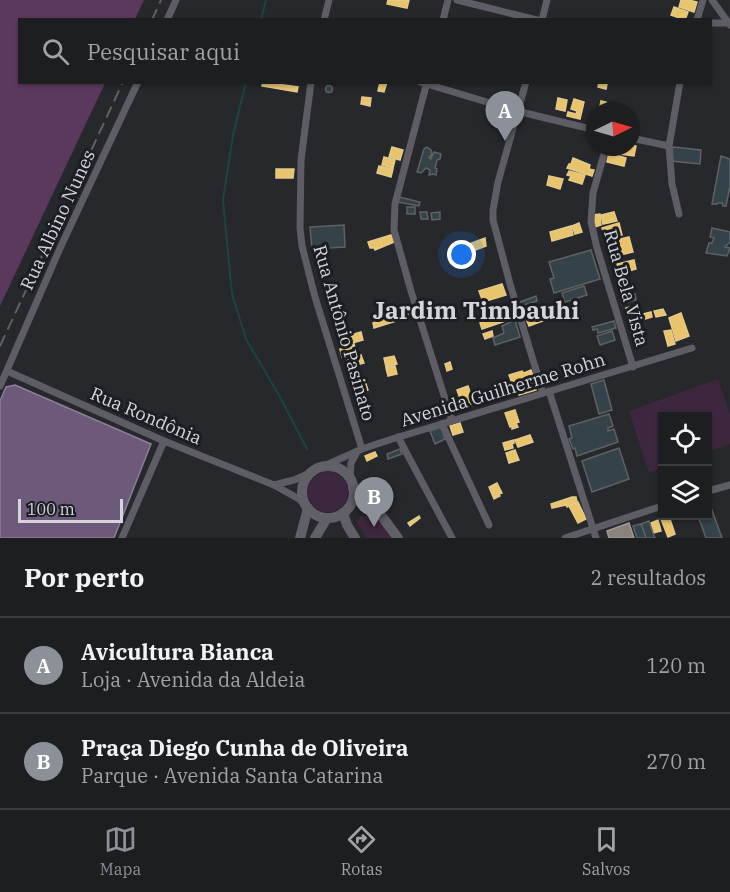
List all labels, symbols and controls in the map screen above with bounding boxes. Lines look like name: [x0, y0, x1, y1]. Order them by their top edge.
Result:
search box: [18, 18, 712, 84]
icon: search: [39, 35, 72, 68]
text: Pesquisar aqui: [87, 37, 240, 66]
pin: A: [486, 92, 524, 141]
north arrow: [586, 102, 640, 156]
street label: Rua Albino Nunes: [15, 146, 100, 294]
street label: Rua Bela Vista: [599, 227, 654, 349]
your location: [447, 240, 476, 269]
street label: Rua Antônio Pasinato: [308, 242, 381, 423]
district label: Jardim Timbauhi: [373, 294, 579, 326]
street label: Avenida Guilherme Rohn: [398, 347, 608, 432]
street label: Rua Rondônia: [87, 382, 205, 449]
map controls: [658, 412, 712, 520]
button: locate: [658, 412, 712, 466]
button: layers: [658, 466, 712, 520]
pin: B: [354, 478, 394, 527]
scale bar: [18, 496, 123, 524]
text: 100 m: [27, 499, 75, 519]
text: Por perto: [24, 560, 144, 594]
text: 2 resultados: [590, 564, 706, 591]
text: Avicultura Bianca: [81, 637, 274, 666]
text: A: [37, 652, 50, 679]
text: 120 m: [646, 652, 706, 679]
text: Loja · Avenida da Aldeia: [81, 666, 305, 693]
text: Praça Diego Cunha de Oliveira: [81, 733, 409, 762]
text: B: [36, 748, 51, 775]
text: 270 m: [646, 748, 706, 775]
text: Parque · Avenida Santa Catarina: [81, 762, 383, 789]
tab: Mapa: [100, 823, 141, 879]
tab: Rotas: [341, 823, 382, 879]
tab: Salvos: [582, 823, 630, 879]

